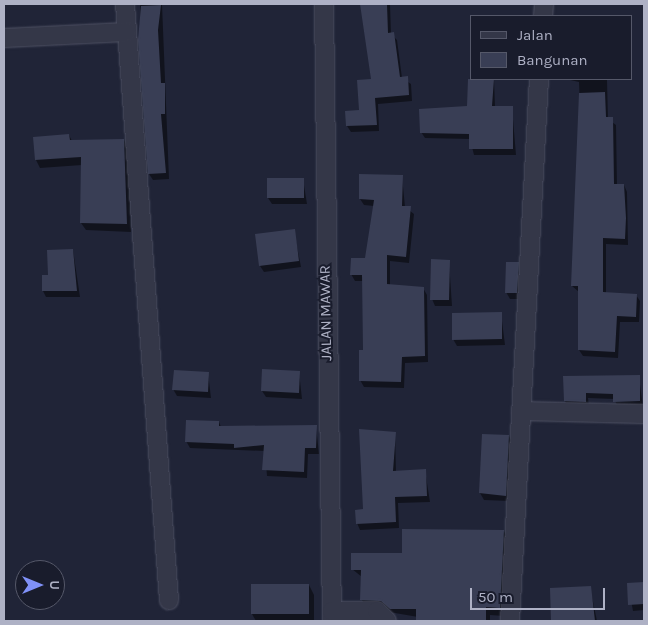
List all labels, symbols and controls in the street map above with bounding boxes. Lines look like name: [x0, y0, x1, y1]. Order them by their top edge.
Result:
legend: [470, 15, 633, 80]
text: Jalan: [517, 26, 553, 44]
text: Bangunan: [517, 51, 588, 69]
street label: JALAN MAWAR: [316, 265, 336, 361]
north arrow: [15, 560, 65, 610]
scale bar: [473, 578, 608, 610]
text: U: [46, 580, 63, 590]
text: 50 m: [478, 588, 513, 606]

